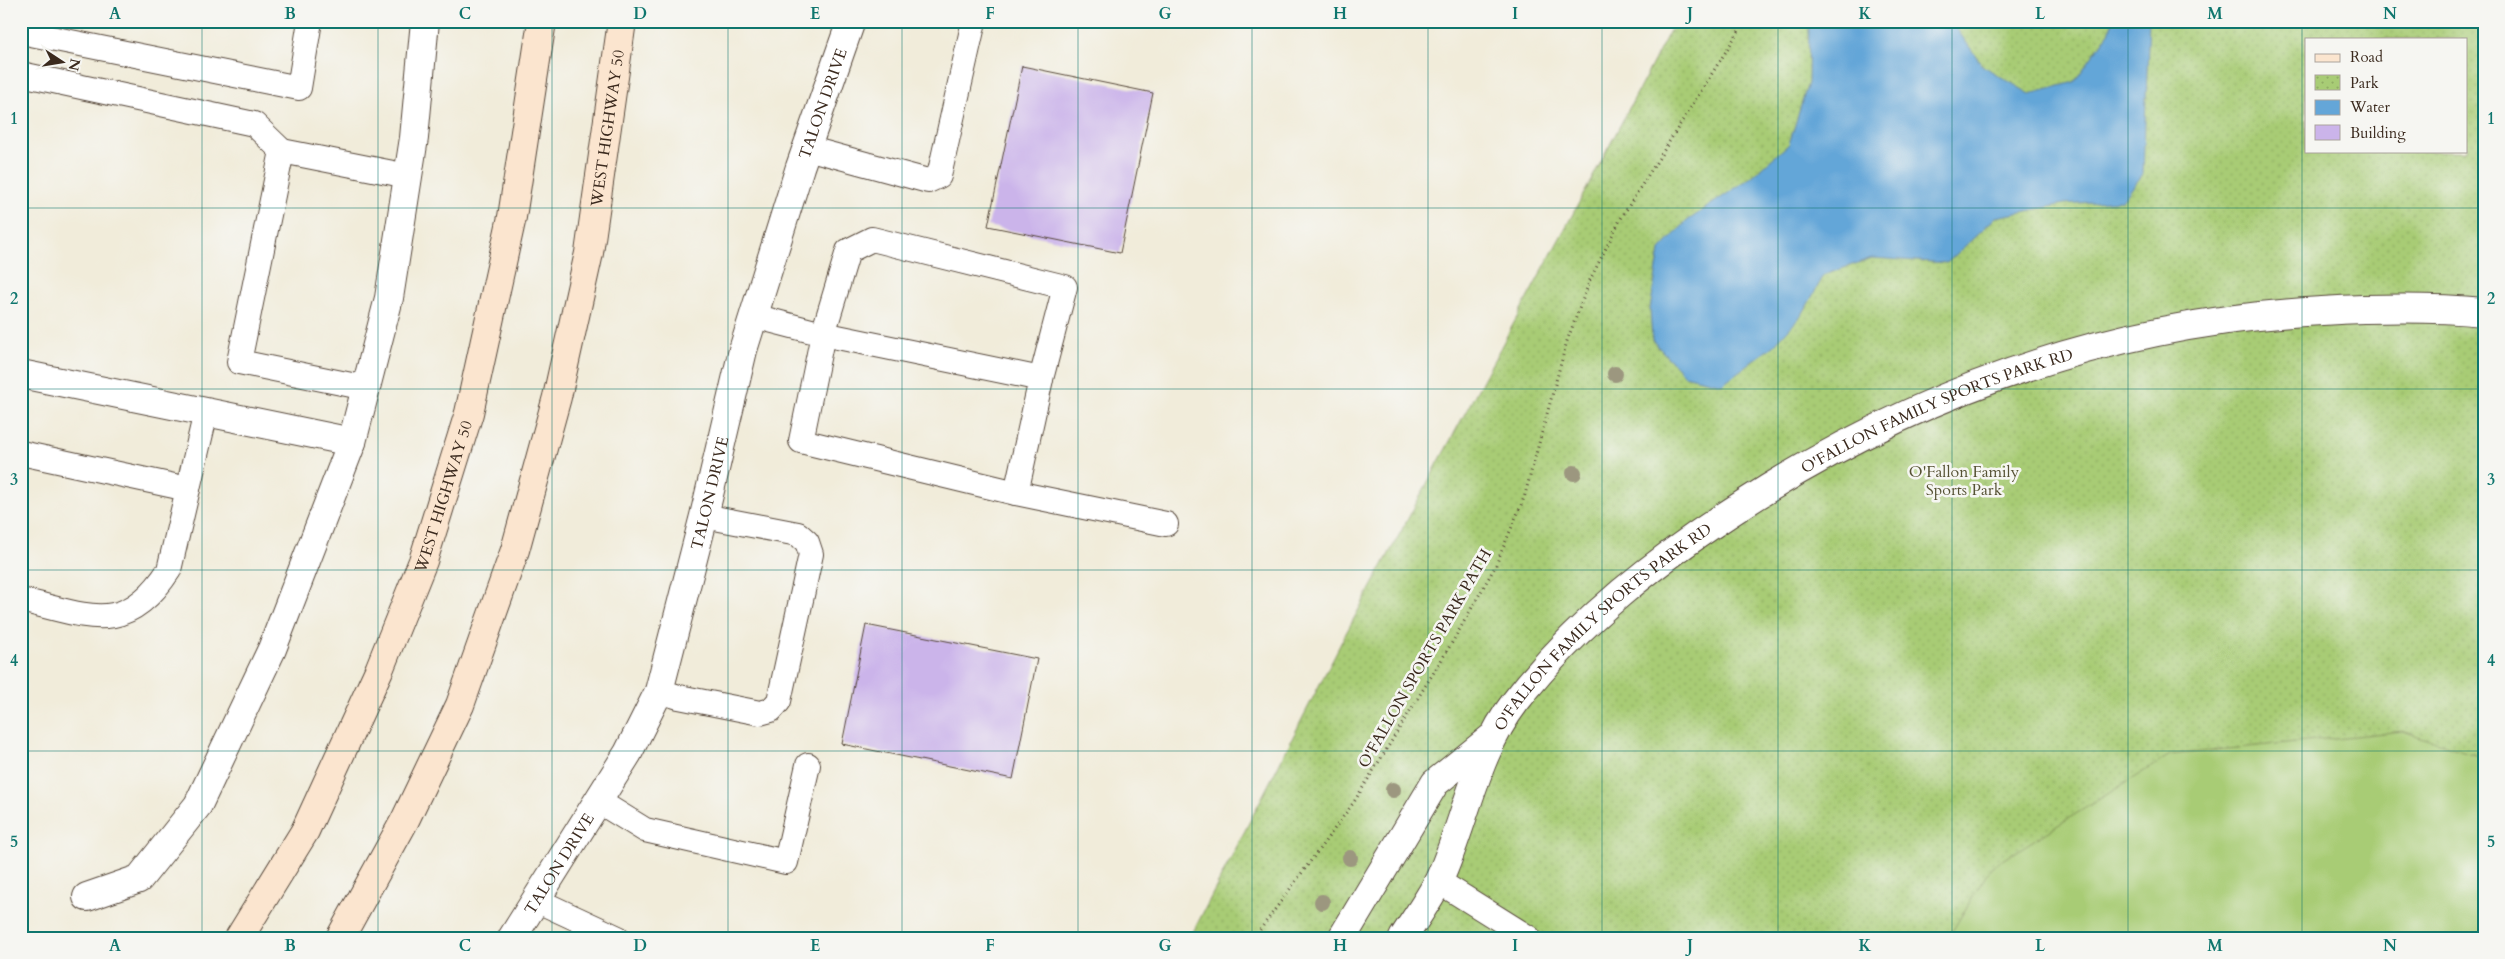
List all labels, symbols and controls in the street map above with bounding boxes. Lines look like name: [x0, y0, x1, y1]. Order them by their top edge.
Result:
text: A: [109, 3, 121, 25]
text: B: [284, 3, 296, 25]
text: C: [459, 3, 471, 25]
text: D: [633, 3, 647, 25]
text: E: [810, 3, 820, 25]
text: F: [985, 3, 995, 25]
text: G: [1158, 3, 1172, 25]
text: H: [1333, 3, 1347, 25]
text: I: [1512, 3, 1518, 25]
text: J: [1685, 3, 1693, 25]
text: K: [1859, 3, 1872, 25]
text: L: [2035, 3, 2046, 25]
text: M: [2207, 3, 2223, 25]
text: N: [2383, 3, 2397, 25]
north arrow: [38, 38, 88, 88]
legend: [2305, 38, 2468, 152]
street label: TALON DRIVE: [794, 45, 853, 162]
text: Road: [2350, 47, 2383, 67]
street label: WEST HIGHWAY 50: [586, 48, 630, 209]
text: N: [64, 57, 85, 73]
text: Park: [2350, 73, 2379, 93]
text: Water: [2349, 97, 2391, 117]
text: 1: [10, 108, 18, 130]
text: 1: [2487, 108, 2495, 130]
text: Building: [2350, 123, 2406, 143]
text: 2: [10, 288, 18, 310]
text: 2: [2487, 288, 2495, 310]
street label: O'FALLON FAMILY SPORTS PARK RD: [1797, 343, 2076, 479]
street label: WEST HIGHWAY 50: [409, 418, 478, 577]
street label: TALON DRIVE: [686, 434, 734, 552]
park label: O'Fallon Family Sports Park: [1909, 461, 2020, 501]
text: 3: [10, 469, 18, 491]
text: 3: [2487, 469, 2495, 491]
street label: O'FALLON FAMILY SPORTS PARK RD: [1489, 518, 1716, 735]
street label: O'FALLON SPORTS PARK PATH: [1353, 545, 1497, 772]
text: 4: [10, 650, 18, 672]
text: 4: [2487, 650, 2495, 672]
street label: TALON DRIVE: [520, 809, 600, 919]
text: 5: [10, 831, 18, 853]
text: 5: [2487, 831, 2495, 853]
text: A: [109, 935, 121, 957]
text: B: [284, 935, 296, 957]
text: C: [459, 935, 471, 957]
text: D: [633, 935, 647, 957]
text: E: [810, 935, 820, 957]
text: F: [985, 935, 995, 957]
text: G: [1158, 935, 1172, 957]
text: H: [1333, 935, 1347, 957]
text: I: [1512, 935, 1518, 957]
text: J: [1685, 935, 1693, 957]
text: K: [1859, 935, 1872, 957]
text: L: [2035, 935, 2046, 957]
text: M: [2207, 935, 2223, 957]
text: N: [2383, 935, 2397, 957]

